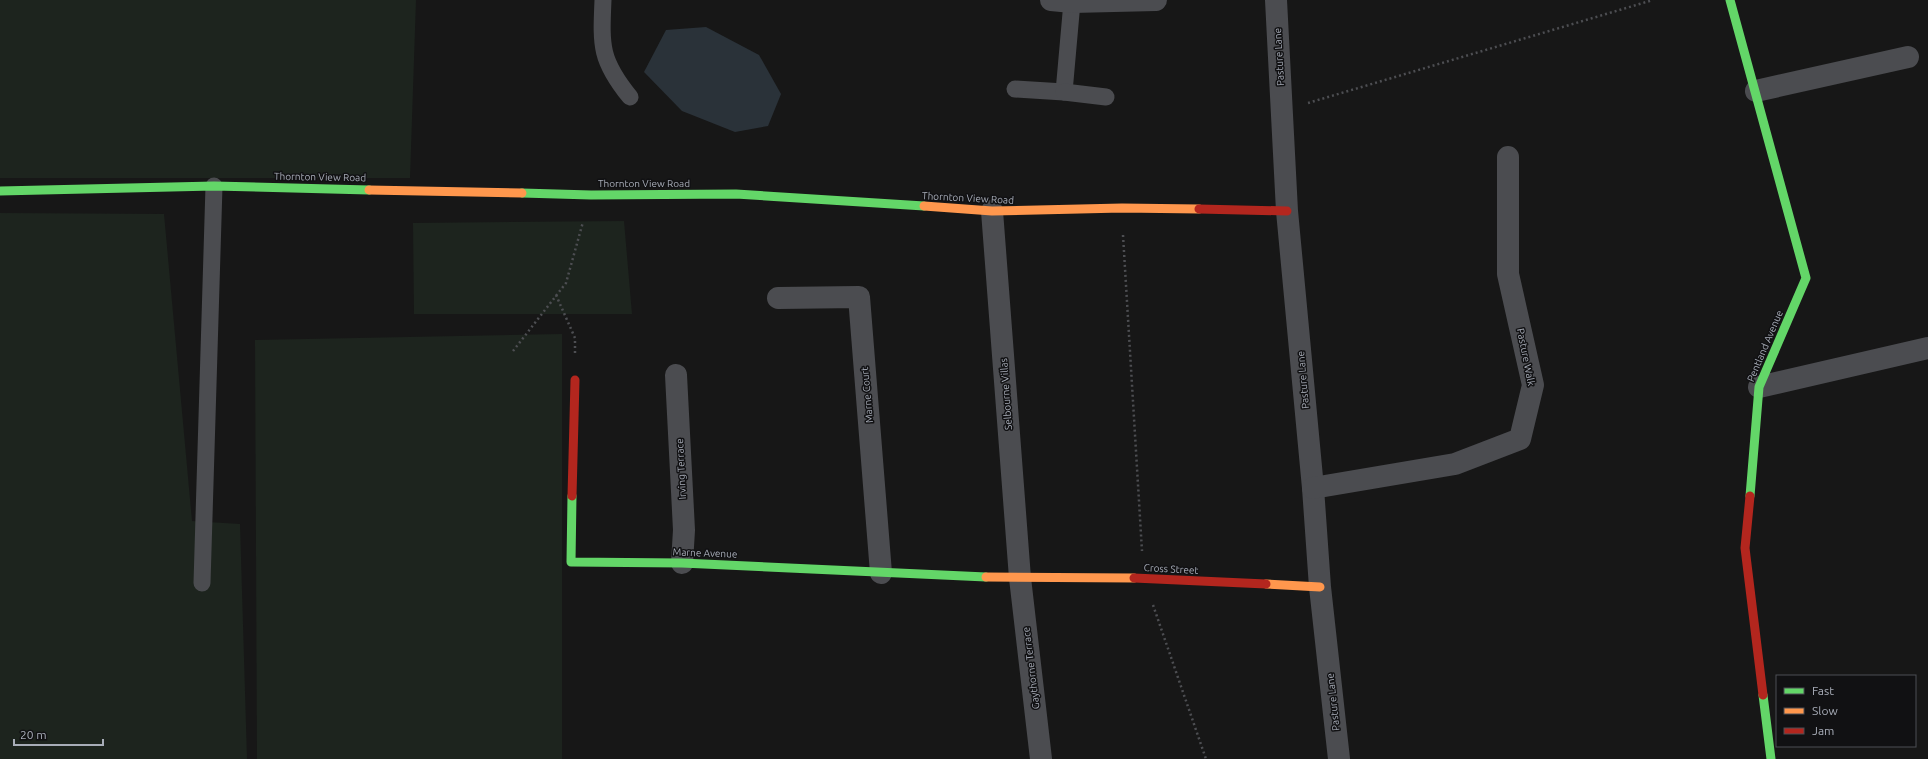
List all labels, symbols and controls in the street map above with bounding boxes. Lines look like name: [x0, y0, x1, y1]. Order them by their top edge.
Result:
street label: Pasture Lane: [1272, 28, 1286, 86]
street label: Thornton View Road: [274, 171, 366, 183]
street label: Thornton View Road: [598, 178, 690, 189]
street label: Thornton View Road: [922, 190, 1014, 206]
street label: Pentland Avenue: [1745, 309, 1785, 383]
street label: Pasture Walk: [1515, 327, 1537, 387]
street label: Pasture Lane: [1295, 351, 1311, 409]
street label: Selbourne Villas: [998, 358, 1014, 430]
street label: Marne Court: [859, 366, 875, 424]
street label: Irving Terrace: [674, 438, 688, 500]
street label: Marne Avenue: [672, 546, 738, 560]
street label: Cross Street: [1143, 562, 1199, 576]
street label: Gaythorne Terrace: [1020, 626, 1042, 710]
street label: Pasture Lane: [1324, 673, 1342, 731]
legend: [1776, 675, 1916, 747]
text: Fast: [1812, 684, 1834, 697]
text: Slow: [1812, 704, 1838, 717]
scale bar: [14, 721, 103, 747]
text: Jam: [1812, 724, 1834, 737]
text: 20 m: [20, 728, 47, 741]

